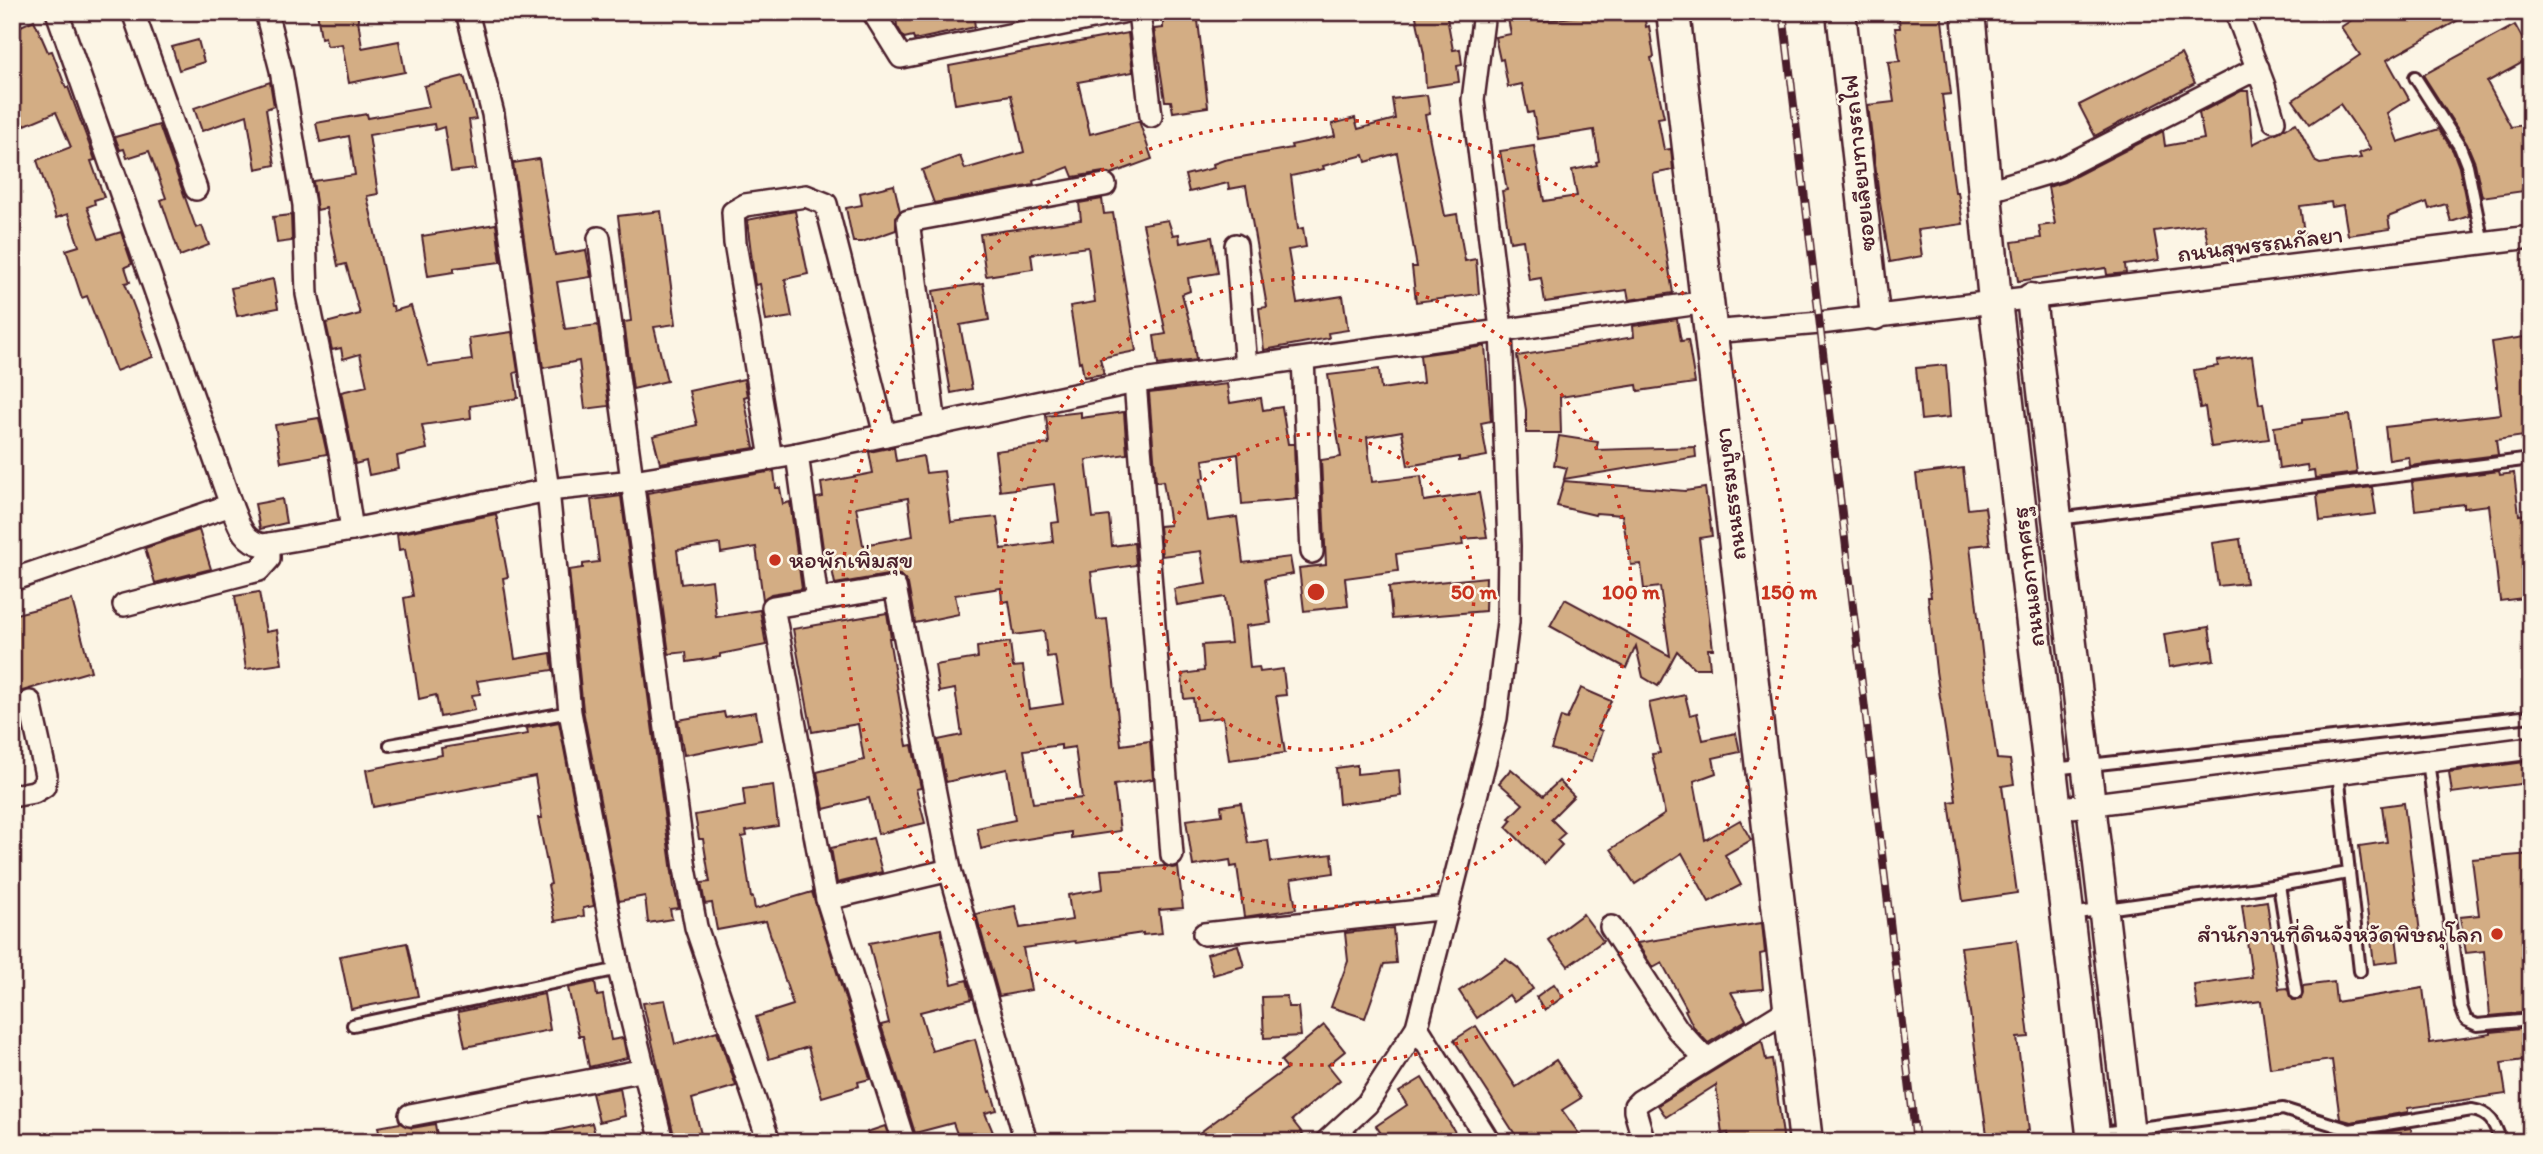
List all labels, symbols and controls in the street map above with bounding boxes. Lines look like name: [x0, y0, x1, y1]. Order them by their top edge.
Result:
street label: ซอยเลียบทางรถไฟ: [1834, 73, 1881, 253]
street label: ถนนสุพรรณกัลยา: [2175, 219, 2345, 270]
street label: ถนนธรรมบูชา: [1707, 426, 1754, 562]
street label: ถนนเอกาทศรฐ: [2005, 505, 2052, 649]
place label: หอพักเพิ่มสุข: [789, 544, 913, 576]
marker: หอพักเพิ่มสุข: [767, 552, 783, 568]
text: 50 m: [1451, 579, 1498, 604]
text: 100 m: [1602, 579, 1660, 604]
text: 150 m: [1761, 579, 1817, 604]
centre of rings: [1304, 580, 1328, 604]
place label: สำนักงานที่ดินจังหวัดพิษณุโลก: [2197, 918, 2483, 950]
marker: สำนักงานที่ดินจังหวัดพิษณุโลก: [2489, 926, 2505, 942]

